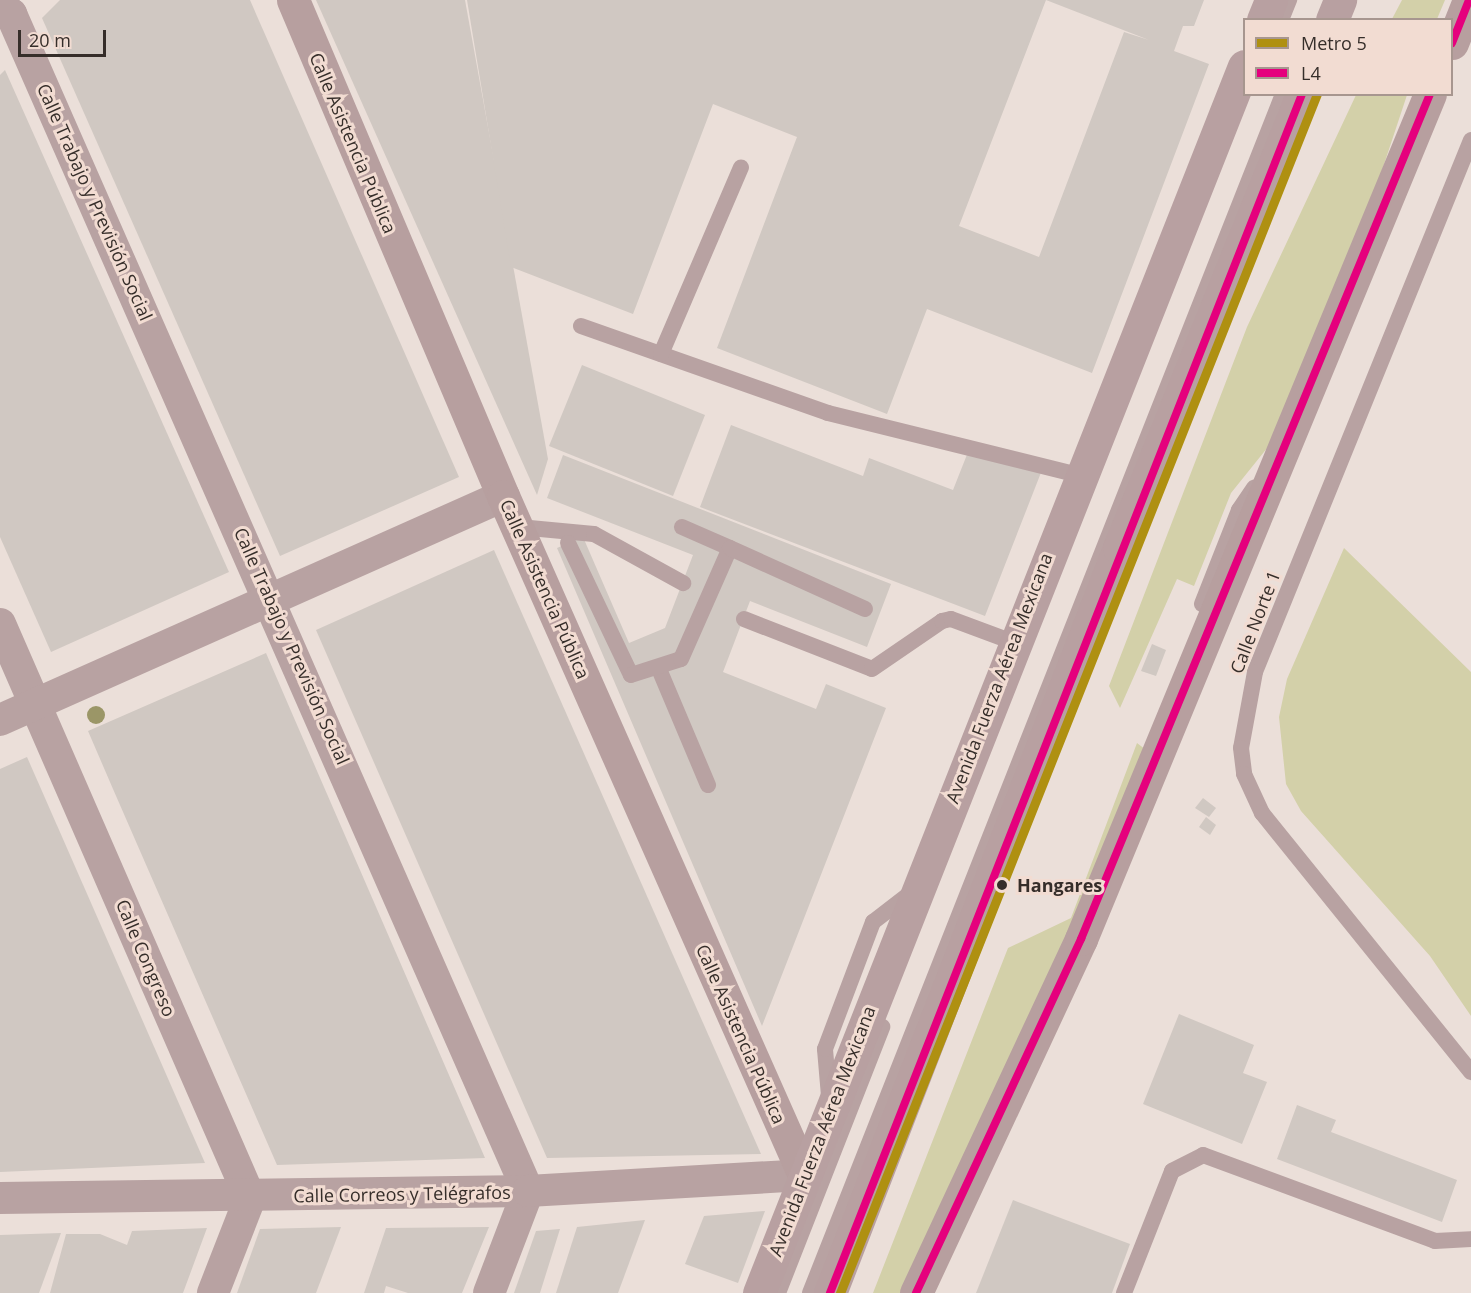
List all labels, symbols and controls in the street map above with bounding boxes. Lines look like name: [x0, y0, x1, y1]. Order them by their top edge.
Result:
scale bar: [21, 18, 110, 56]
legend: [1243, 18, 1453, 96]
text: 20 m: [29, 28, 71, 52]
text: Metro 5: [1301, 31, 1367, 55]
street label: Calle Asistencia Pública: [305, 49, 401, 237]
text: L4: [1301, 61, 1321, 85]
street label: Calle Trabajo y Previsión Social: [33, 80, 157, 324]
street label: Calle Asistencia Pública: [496, 496, 594, 682]
street label: Calle Trabajo y Previsión Social: [230, 524, 354, 768]
street label: Avenida Fuerza Aérea Mexicana: [941, 550, 1057, 806]
street label: Calle Norte 1: [1225, 568, 1285, 676]
place label: Hangares: [1017, 874, 1102, 896]
marker: Hangares: [992, 875, 1012, 895]
street label: Calle Congreso: [112, 896, 180, 1020]
street label: Calle Asistencia Pública: [692, 941, 790, 1127]
street label: Avenida Fuerza Aérea Mexicana: [764, 1003, 880, 1259]
street label: Calle Correos y Telégrafos: [293, 1181, 511, 1207]

